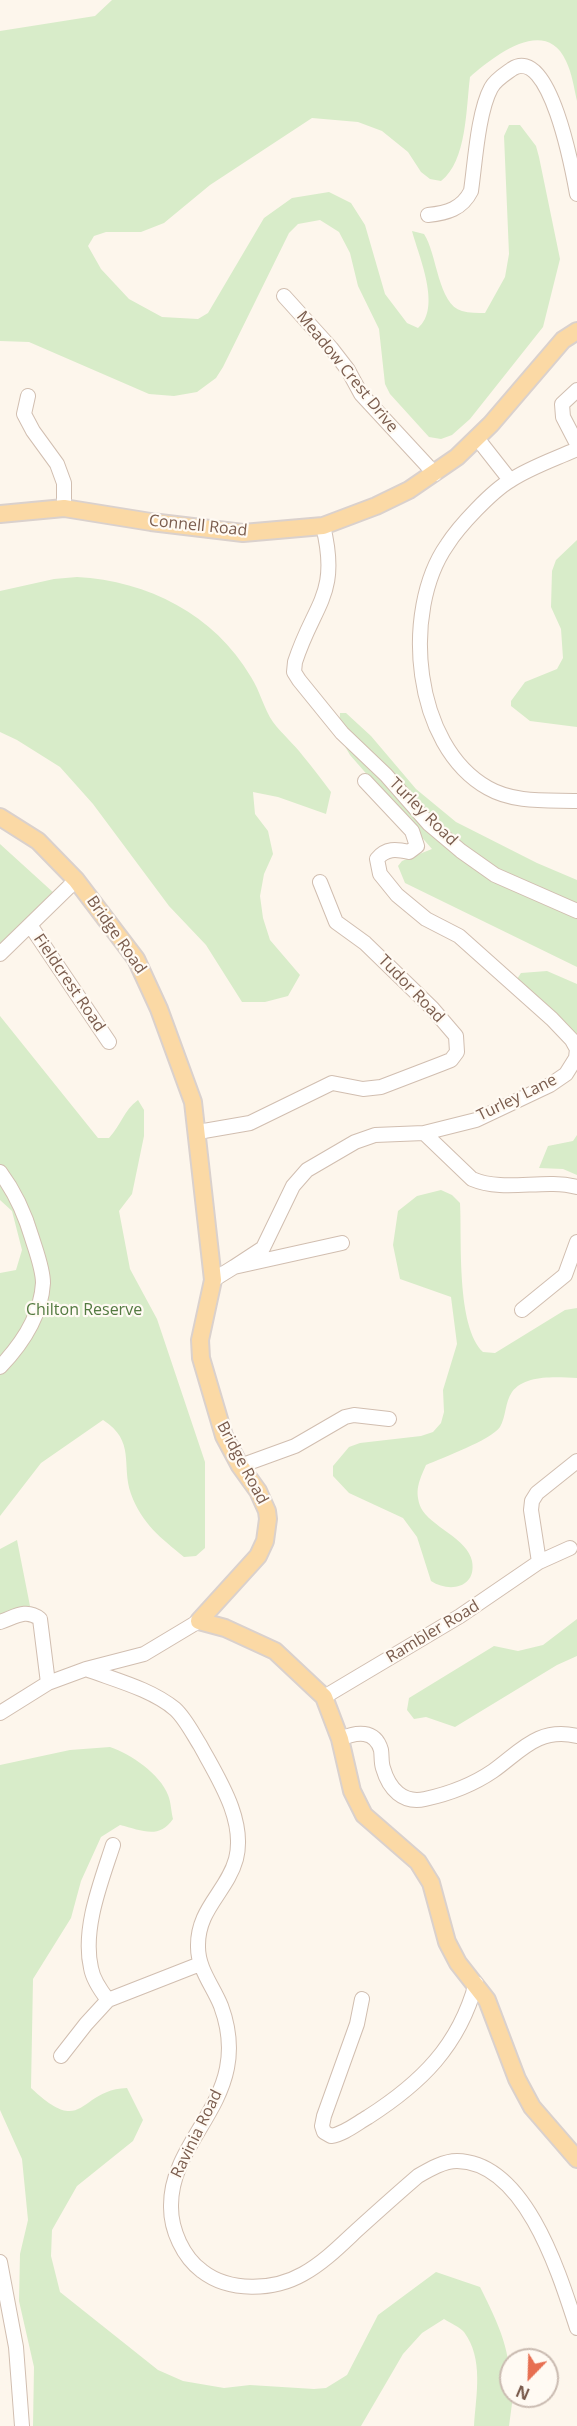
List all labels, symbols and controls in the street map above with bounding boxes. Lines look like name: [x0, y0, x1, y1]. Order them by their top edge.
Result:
street label: Meadow Crest Drive: [292, 307, 402, 437]
street label: Connell Road: [148, 511, 248, 541]
street label: Turley Road: [385, 774, 461, 850]
street label: Bridge Road: [82, 892, 150, 978]
street label: Fieldcrest Road: [29, 930, 109, 1036]
street label: Tudor Road: [374, 951, 448, 1027]
street label: Turley Lane: [474, 1070, 560, 1126]
park label: Chilton Reserve: [26, 1300, 142, 1320]
street label: Bridge Road: [212, 1418, 272, 1508]
street label: Rambler Road: [383, 1597, 483, 1667]
street label: Ravinia Road: [167, 2087, 227, 2181]
north arrow: [499, 2348, 559, 2408]
text: N: [512, 2380, 533, 2405]

